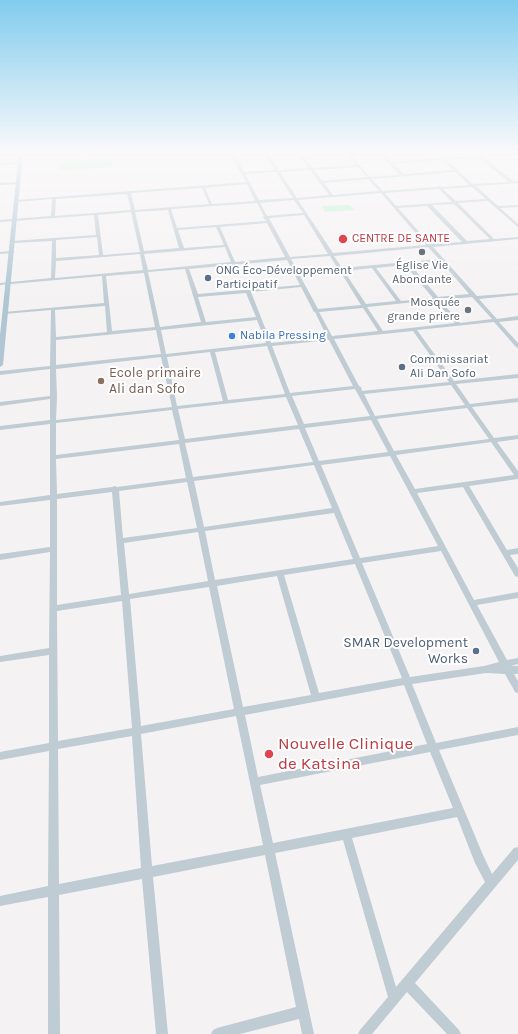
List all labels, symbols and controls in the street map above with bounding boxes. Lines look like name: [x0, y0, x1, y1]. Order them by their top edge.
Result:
place label: CENTRE DE SANTE: [352, 232, 450, 246]
marker: CENTRE DE SANTE: [337, 233, 349, 245]
marker: Église Vie Abondante: [417, 247, 427, 257]
place label: Église Vie Abondante: [392, 259, 452, 287]
place label: ONG Éco-Développement Participatif: [216, 264, 352, 292]
marker: ONG Éco-Développement Participatif: [203, 273, 213, 283]
place label: Mosquée grande priere: [387, 296, 460, 324]
marker: Mosquée grande priere: [463, 305, 473, 315]
place label: Nabila Pressing: [240, 329, 326, 343]
marker: Nabila Pressing: [227, 331, 237, 341]
place label: Commissariat Ali Dan Sofo: [410, 353, 488, 381]
marker: Commissariat Ali Dan Sofo: [397, 362, 407, 372]
place label: Ecole primaire Ali dan Sofo: [109, 365, 201, 398]
marker: Ecole primaire Ali dan Sofo: [96, 376, 106, 386]
place label: SMAR Development Works: [343, 635, 468, 668]
marker: SMAR Development Works: [471, 646, 481, 656]
place label: Nouvelle Clinique de Katsina: [278, 734, 413, 774]
marker: Nouvelle Clinique de Katsina: [263, 748, 275, 760]

